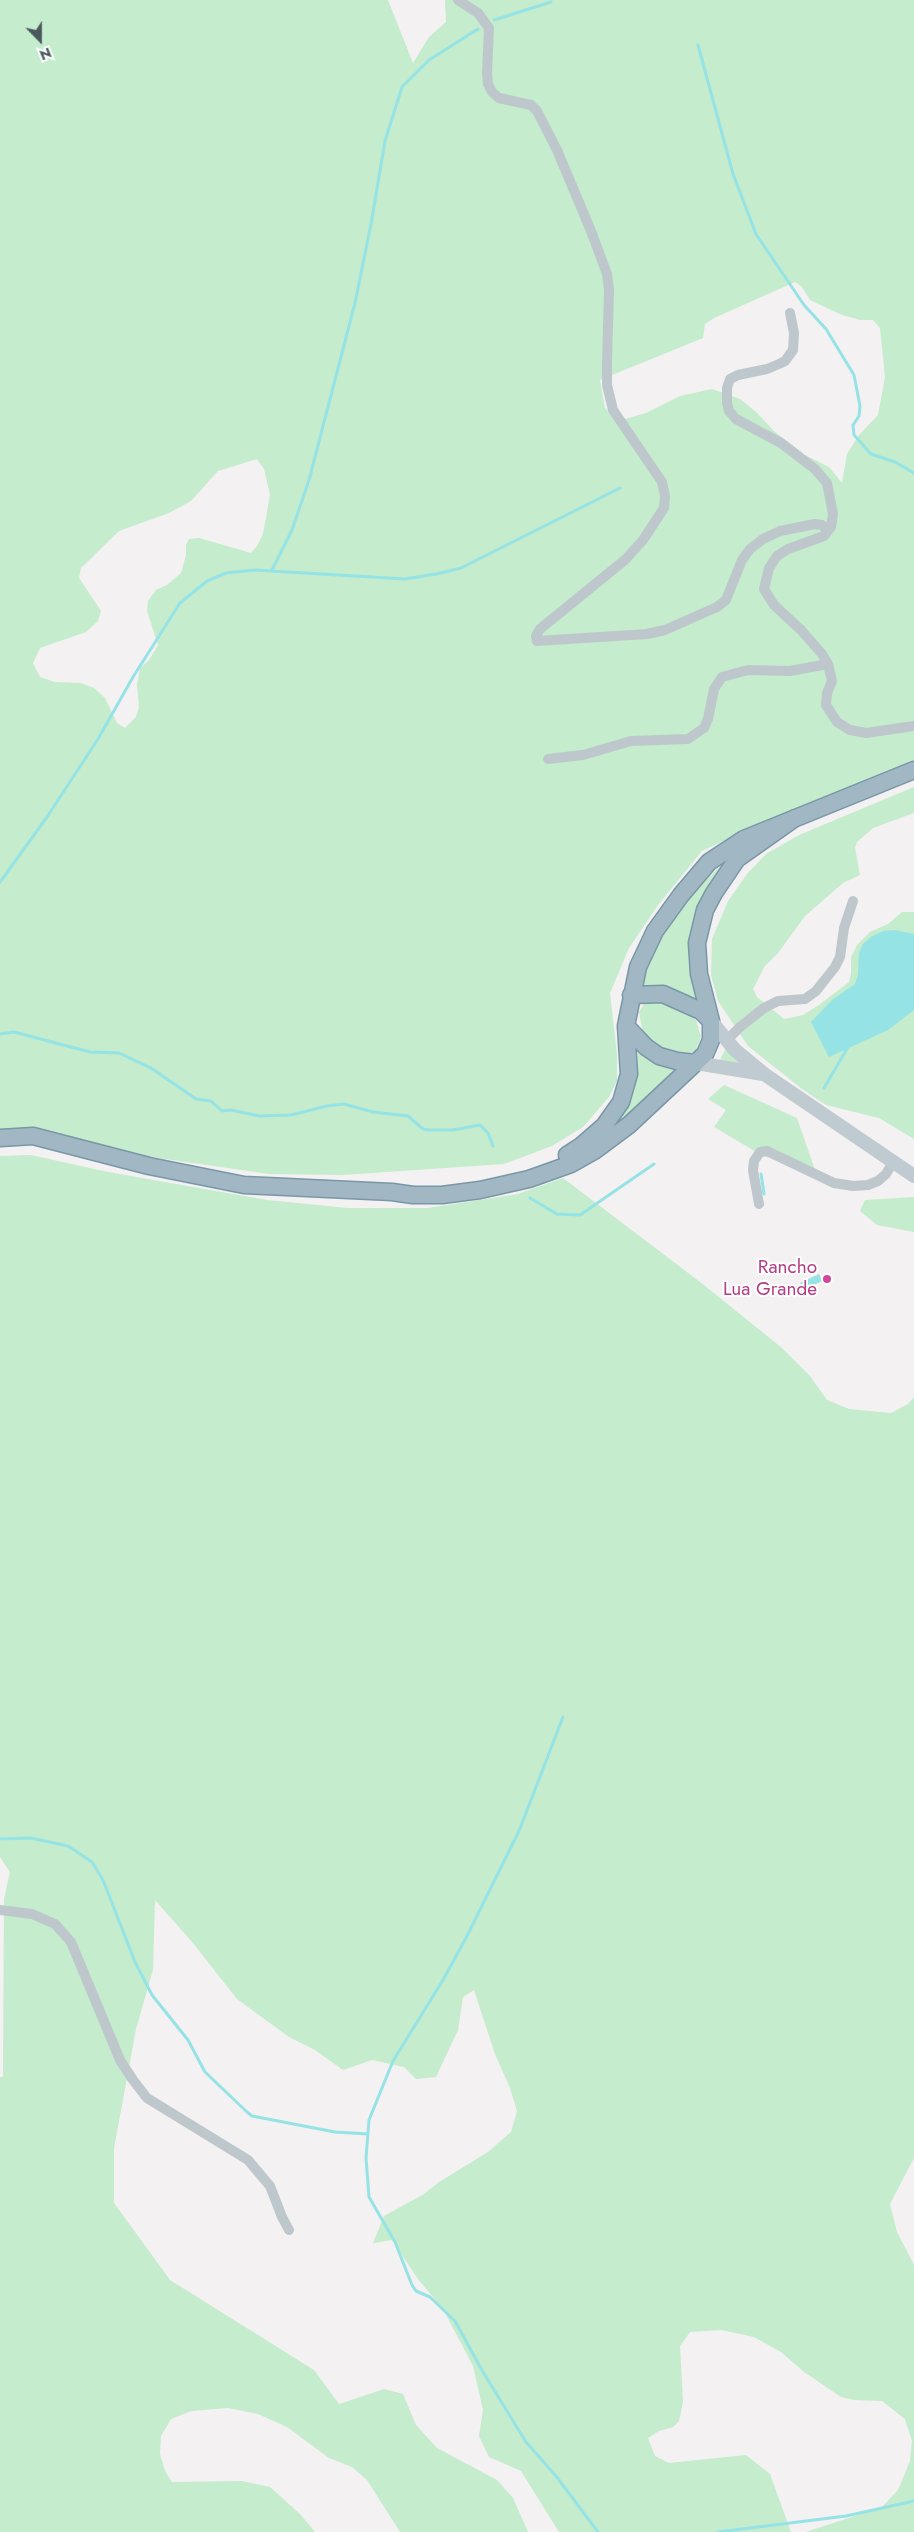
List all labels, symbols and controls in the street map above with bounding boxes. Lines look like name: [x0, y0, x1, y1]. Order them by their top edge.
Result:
north arrow: [15, 15, 65, 65]
text: N: [37, 43, 55, 65]
place label: Rancho Lua Grande: [723, 1257, 817, 1301]
marker: Rancho Lua Grande: [821, 1273, 833, 1285]

